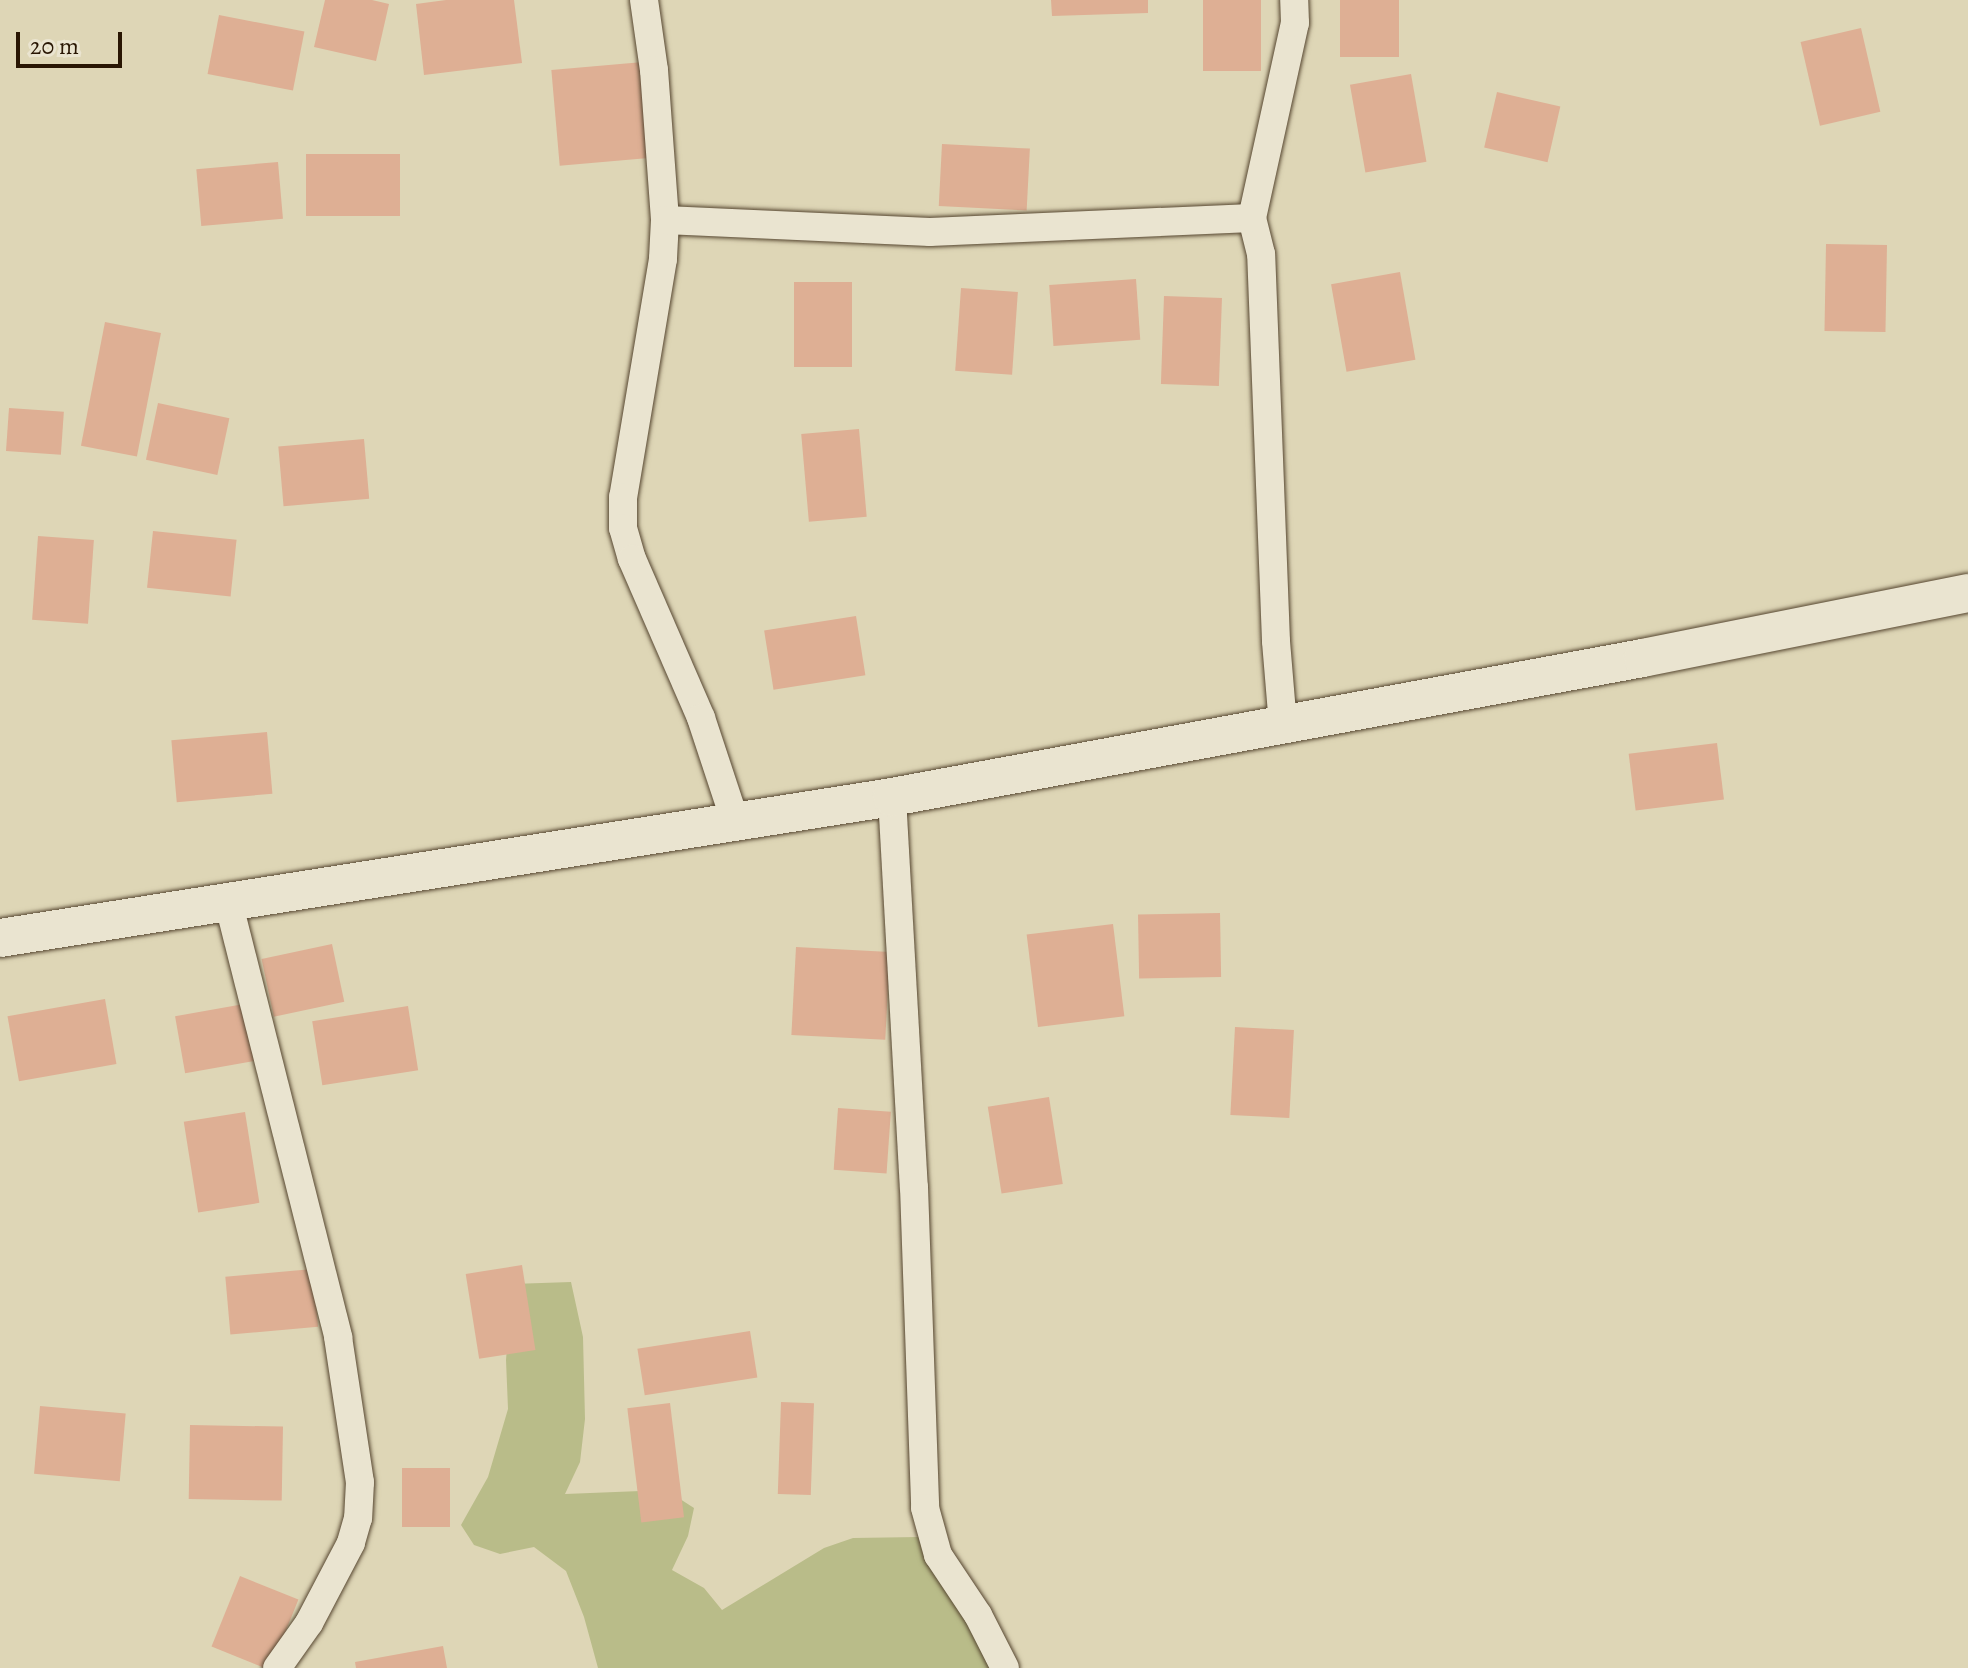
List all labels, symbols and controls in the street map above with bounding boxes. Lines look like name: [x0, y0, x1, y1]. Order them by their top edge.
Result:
scale bar: [20, 16, 126, 66]
text: 20 m: [30, 30, 79, 62]

